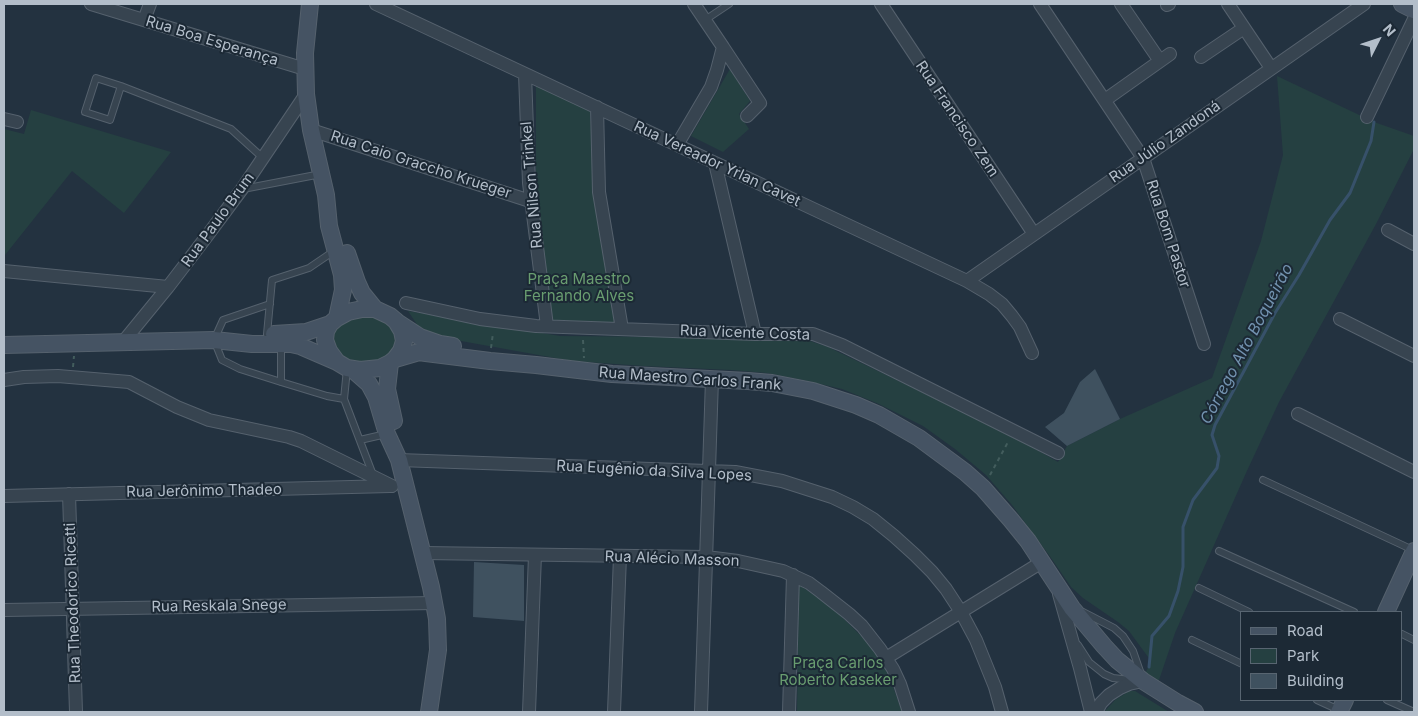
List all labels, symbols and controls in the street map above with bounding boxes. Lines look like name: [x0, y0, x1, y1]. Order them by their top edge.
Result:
street label: Rua Boa Esperança: [144, 12, 280, 70]
north arrow: [1353, 15, 1403, 65]
text: N: [1380, 20, 1400, 39]
street label: Rua Francisco Zem: [912, 58, 1002, 180]
street label: Rua Júlio Zandoná: [1106, 97, 1224, 187]
street label: Rua Vereador Yrlan Cavet: [631, 117, 803, 211]
street label: Rua Nilson Trinkel: [517, 121, 547, 249]
street label: Rua Caio Graccho Krueger: [328, 127, 514, 203]
street label: Rua Paulo Brum: [178, 169, 258, 271]
street label: Rua Bom Pastor: [1142, 178, 1194, 290]
water label: Córrego Alto Boqueirão: [1197, 261, 1297, 427]
park label: Praça Maestro Fernando Alves: [524, 270, 634, 305]
street label: Rua Vicente Costa: [680, 322, 810, 344]
street label: Rua Maestro Carlos Frank: [598, 364, 782, 394]
street label: Rua Eugênio da Silva Lopes: [556, 457, 752, 485]
street label: Rua Jerônimo Thadeo: [126, 481, 282, 501]
street label: Rua Theodorico Ricetti: [61, 522, 85, 684]
street label: Rua Alécio Masson: [604, 548, 740, 570]
street label: Rua Reskala Snege: [151, 596, 287, 616]
legend: [1240, 611, 1403, 701]
text: Road: [1287, 621, 1323, 640]
text: Park: [1287, 646, 1319, 665]
park label: Praça Carlos Roberto Kaseker: [779, 654, 897, 689]
text: Building: [1287, 671, 1344, 690]

